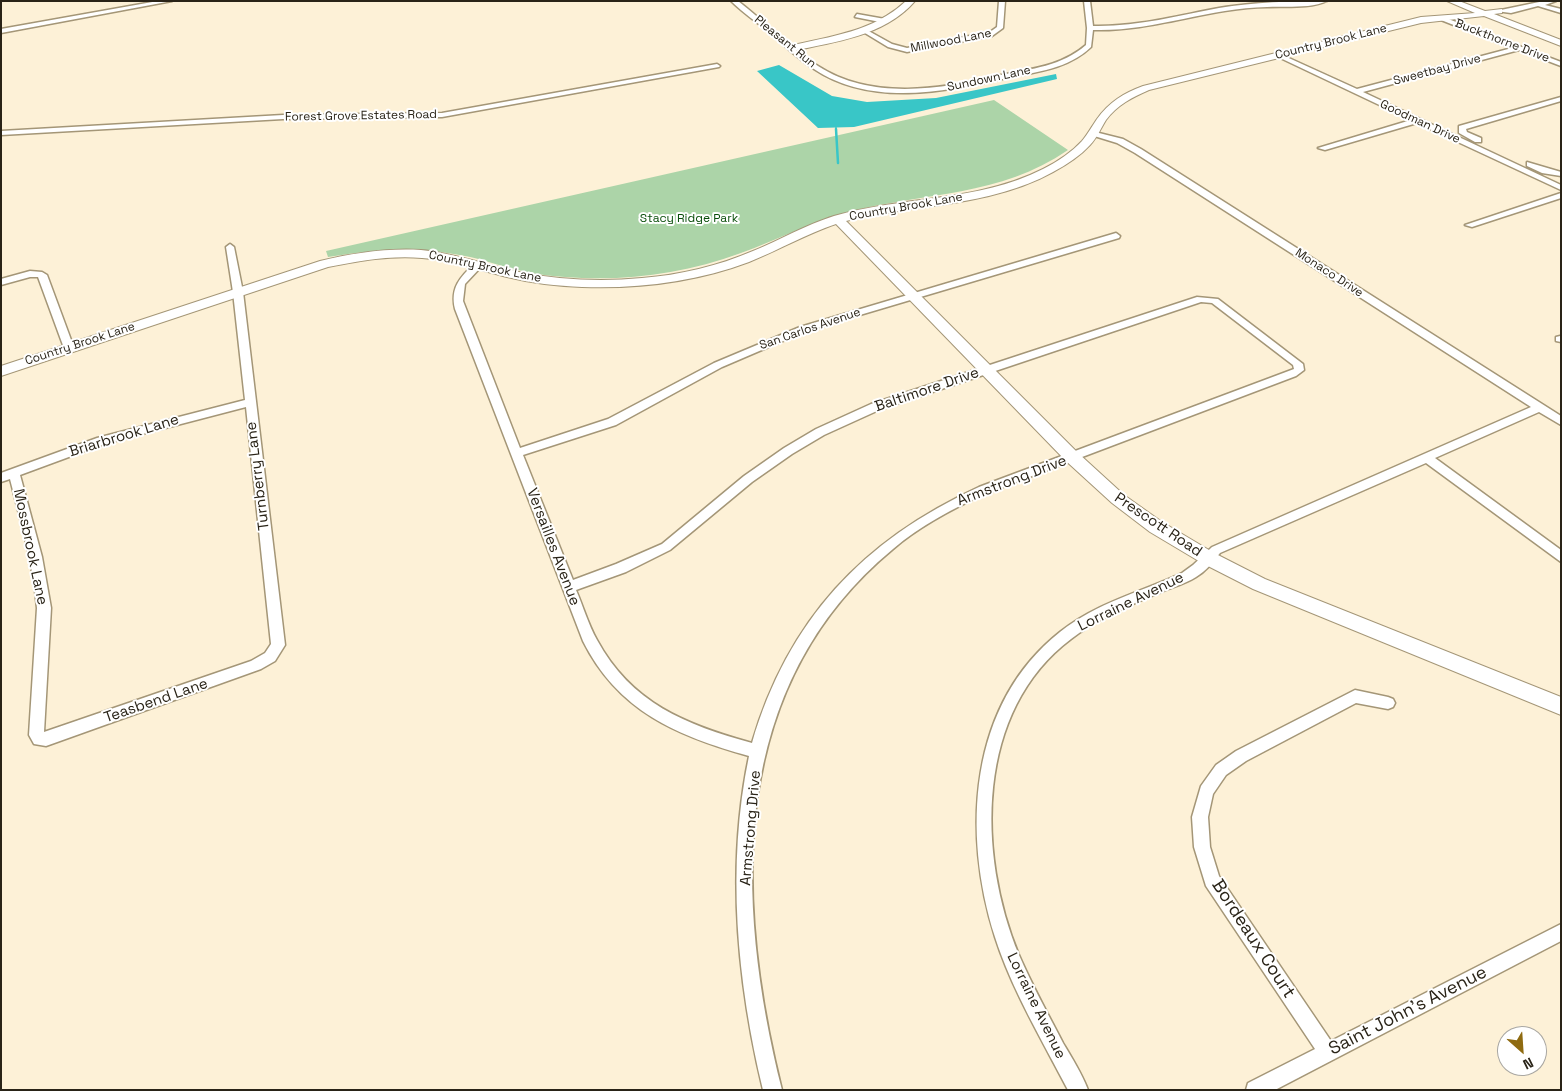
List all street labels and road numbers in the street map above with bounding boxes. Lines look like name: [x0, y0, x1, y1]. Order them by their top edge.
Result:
street label: Pleasant Run: [751, 13, 819, 71]
street label: Buckthorne Drive: [1453, 16, 1551, 66]
street label: Country Brook Lane: [1274, 21, 1388, 63]
street label: Millwood Lane: [909, 26, 993, 56]
street label: Sweetbay Drive: [1392, 51, 1482, 89]
street label: Sundown Lane: [946, 63, 1032, 95]
street label: Goodman Drive: [1378, 97, 1462, 147]
street label: Forest Grove Estates Road: [285, 107, 437, 125]
street label: Country Brook Lane: [848, 190, 964, 224]
street label: Monaco Drive: [1292, 246, 1366, 300]
street label: Country Brook Lane: [427, 248, 543, 286]
street label: San Carlos Avenue: [758, 305, 862, 353]
street label: Country Brook Lane: [23, 319, 137, 369]
street label: Baltimore Drive: [873, 364, 981, 416]
street label: Briarbrook Lane: [67, 411, 181, 461]
street label: Turnberry Lane: [242, 421, 274, 531]
street label: Armstrong Drive: [955, 452, 1069, 510]
street label: Versailles Avenue: [522, 486, 584, 608]
street label: Mossbrook Lane: [9, 487, 51, 607]
street label: Prescott Road: [1111, 489, 1205, 561]
street label: Lorraine Avenue: [1075, 569, 1187, 635]
street label: Teasbend Lane: [102, 675, 210, 727]
street label: Armstrong Drive: [737, 769, 765, 887]
street label: Bordeaux Court: [1207, 876, 1299, 1002]
street label: Lorraine Avenue: [1003, 950, 1069, 1062]
street label: Saint John's Avenue: [1325, 962, 1491, 1060]

